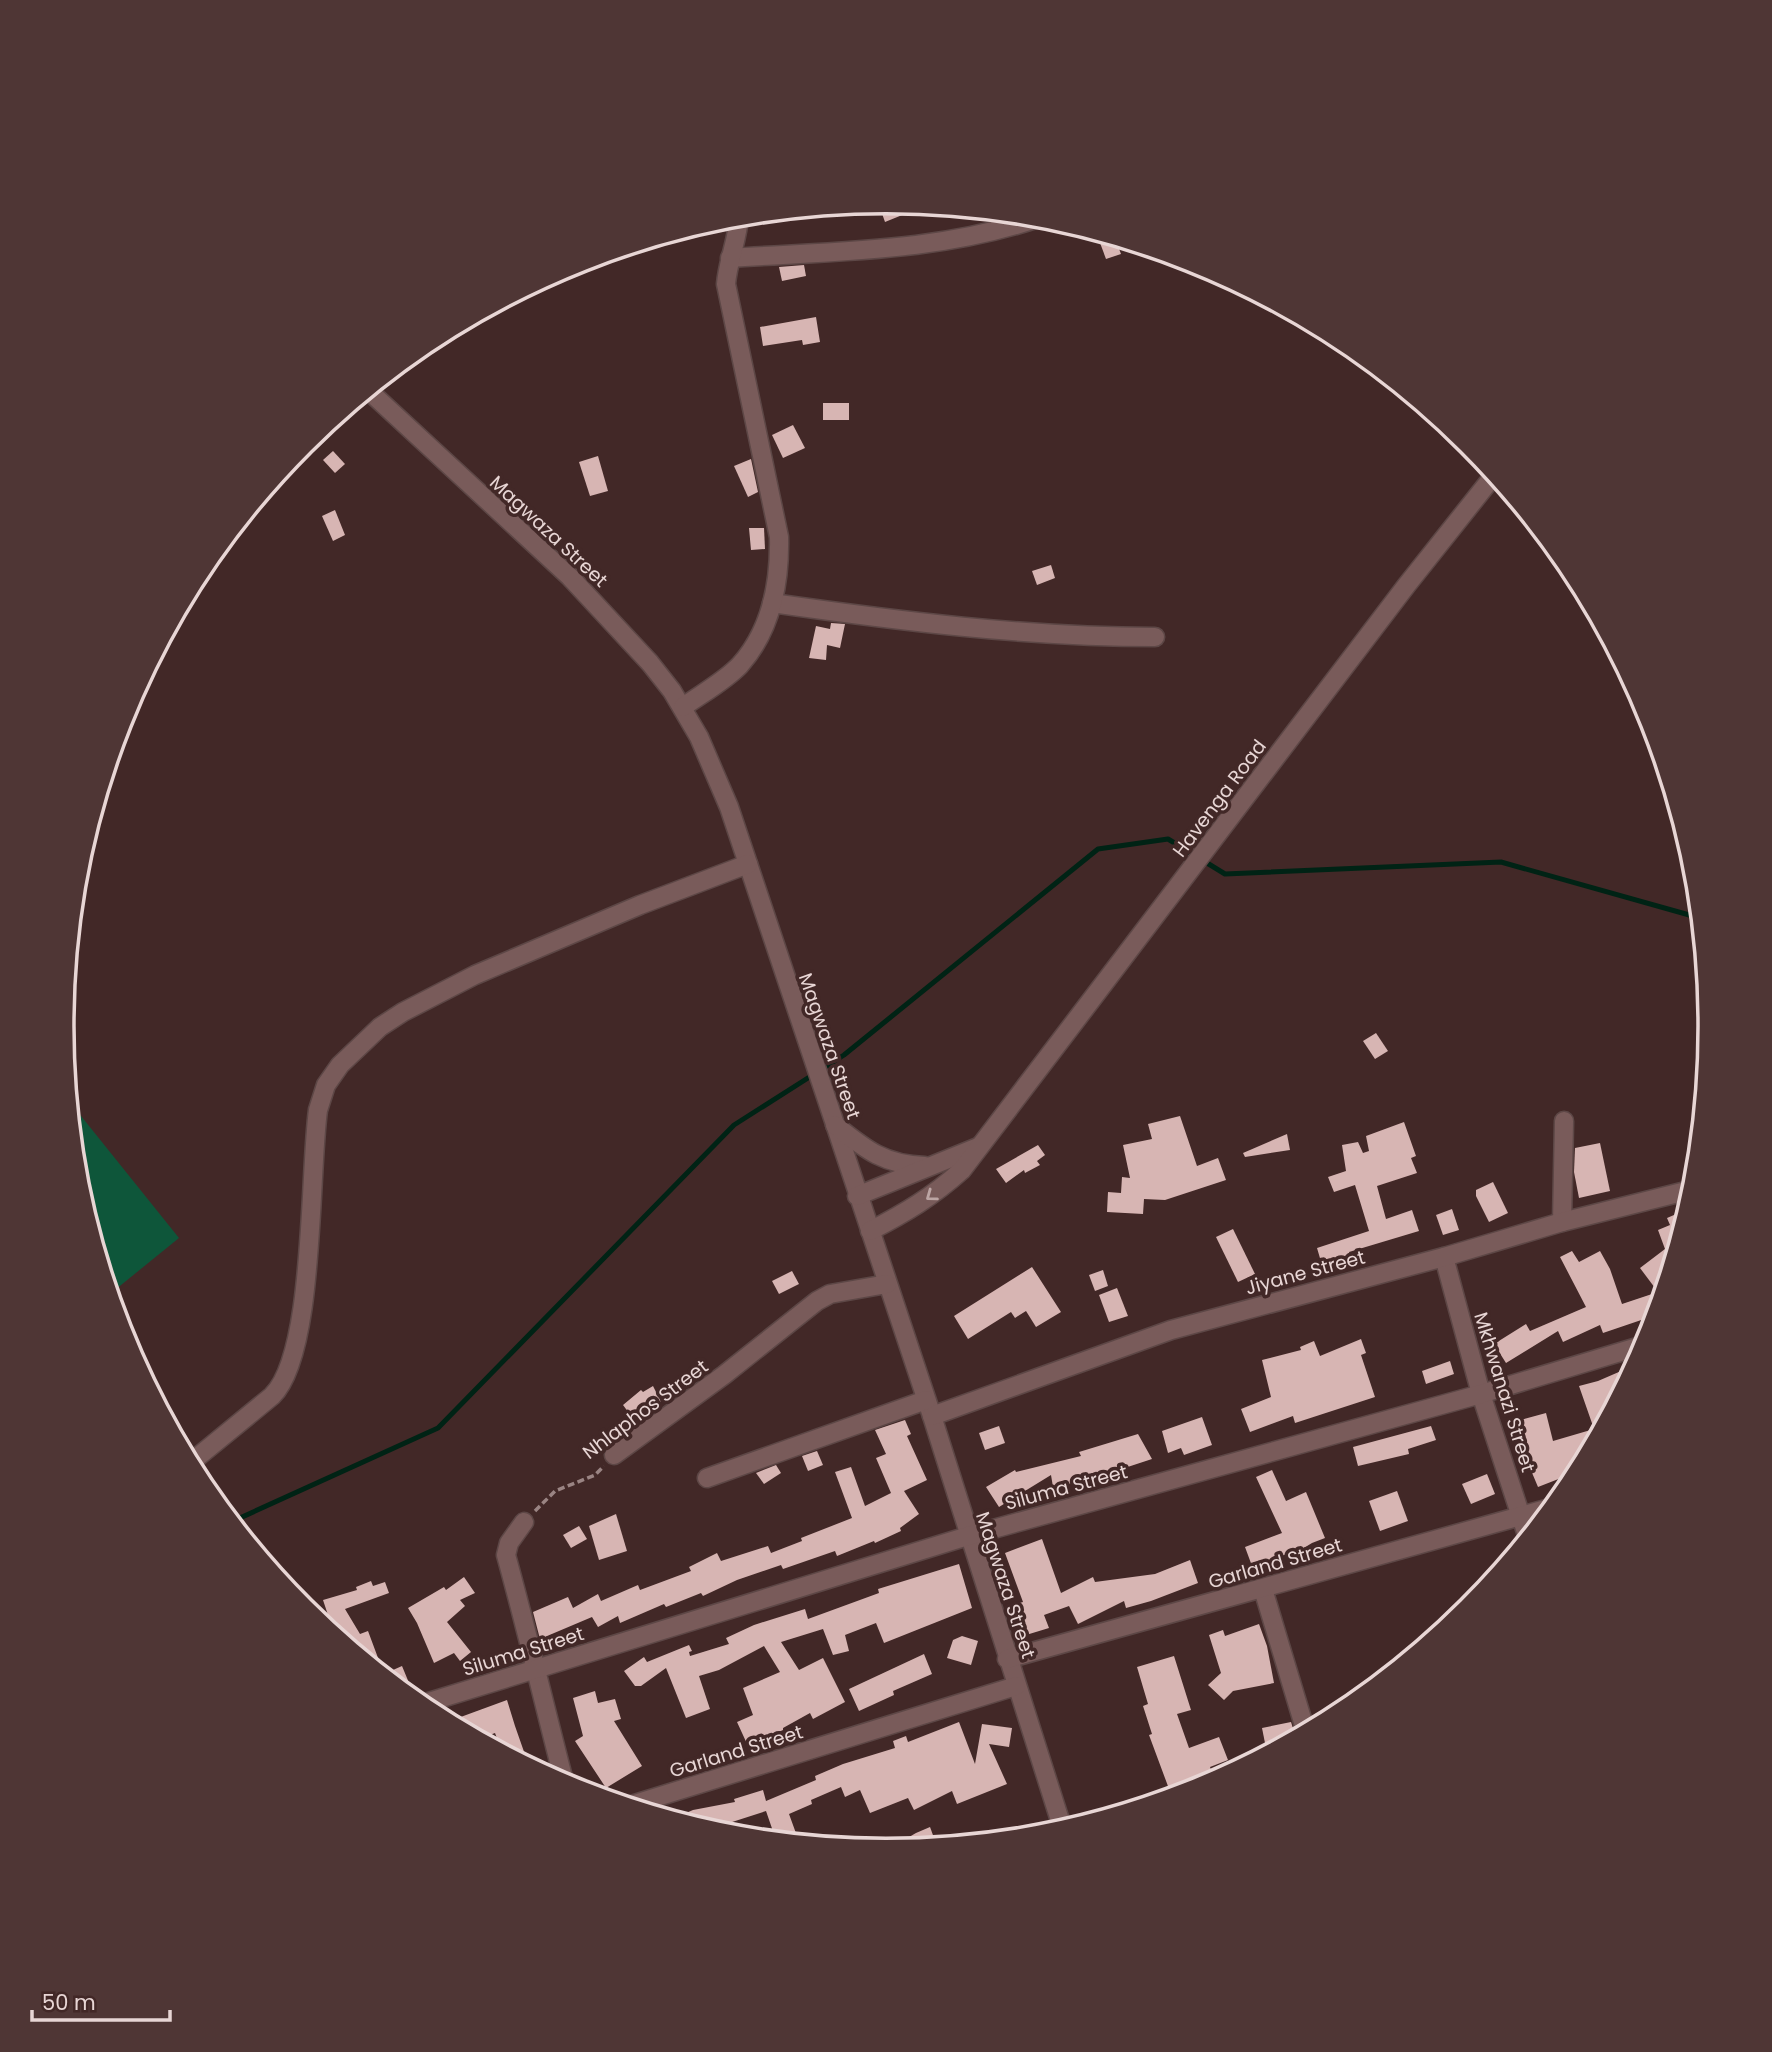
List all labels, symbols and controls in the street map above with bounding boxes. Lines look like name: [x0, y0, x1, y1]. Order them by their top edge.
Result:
street label: Magwaza Street: [484, 469, 614, 593]
street label: Havenga Road: [1166, 734, 1273, 863]
street label: Magwaza Street: [792, 970, 867, 1123]
one-way arrow: [927, 1188, 939, 1200]
street label: Jiyane Street: [1242, 1244, 1368, 1301]
street label: Mkhwanazi Street: [1467, 1309, 1542, 1475]
street label: Nhlaphos Street: [577, 1353, 714, 1466]
street label: Siluma Street: [1002, 1458, 1130, 1517]
street label: Magwaza Street: [969, 1508, 1042, 1662]
street label: Garland Street: [1205, 1531, 1345, 1595]
street label: Siluma Street: [459, 1620, 587, 1683]
street label: Garland Street: [666, 1718, 806, 1785]
scale bar: [32, 1979, 170, 2023]
text: 50 m: [42, 1988, 96, 2017]

